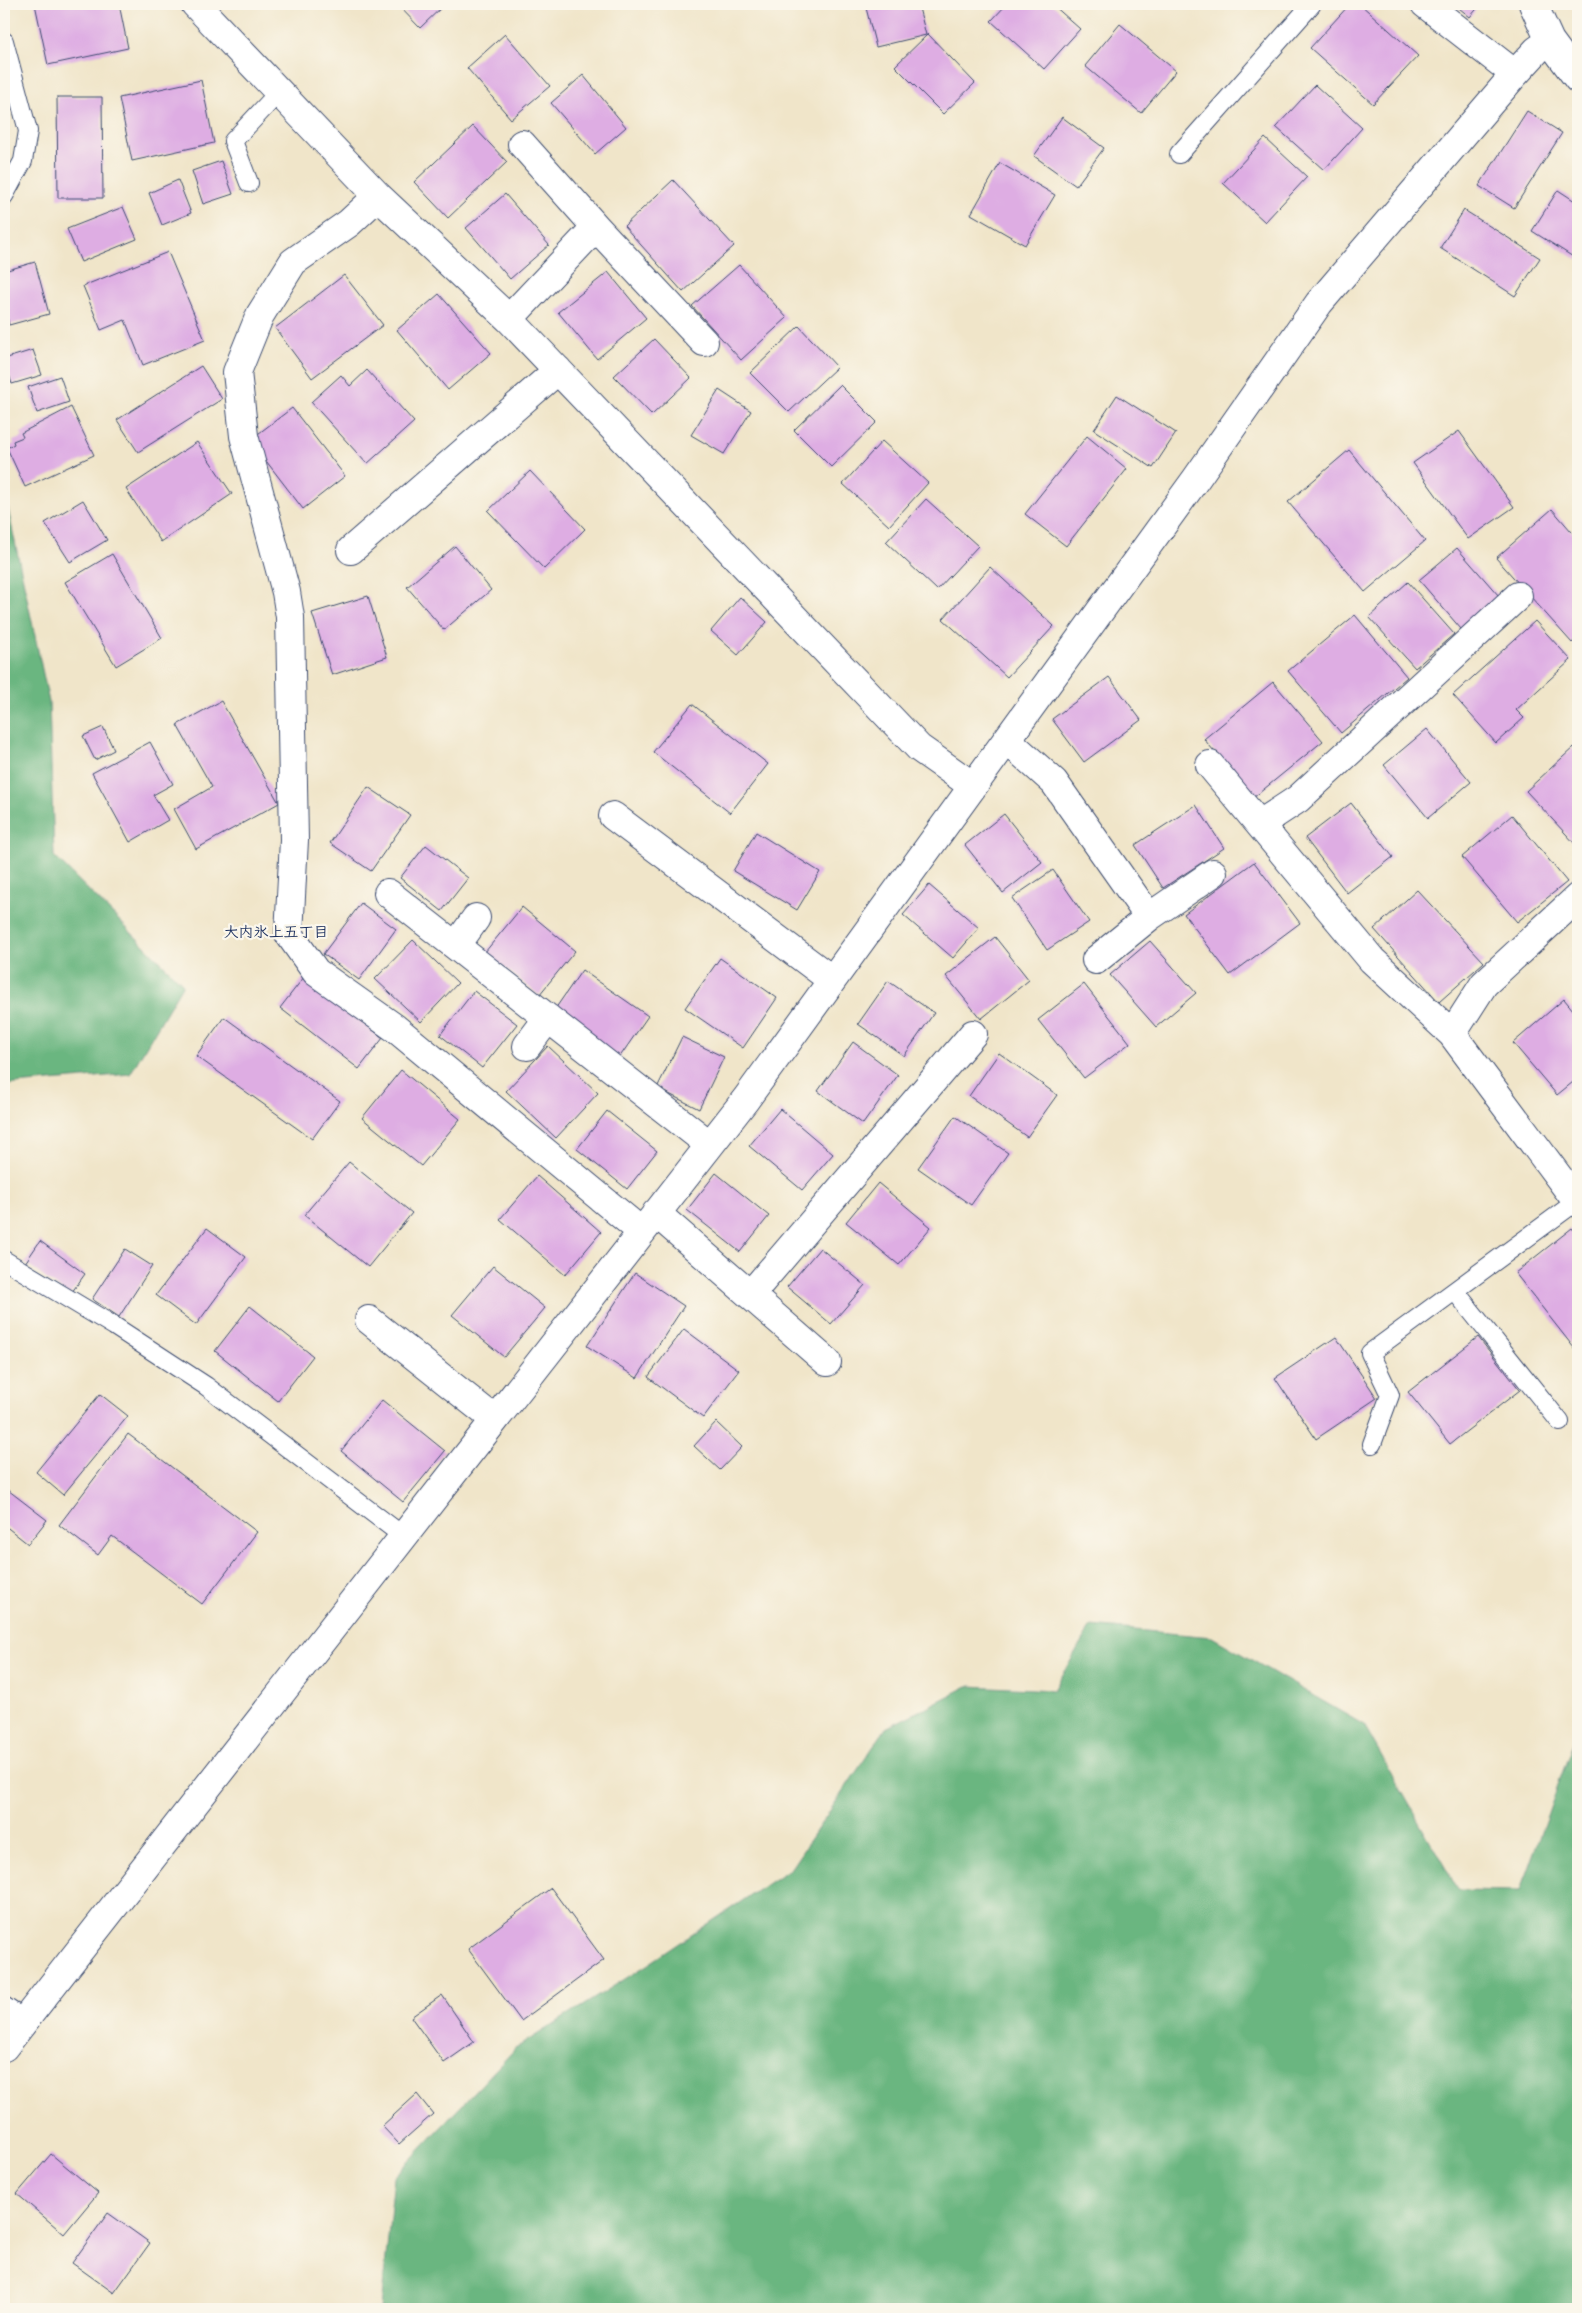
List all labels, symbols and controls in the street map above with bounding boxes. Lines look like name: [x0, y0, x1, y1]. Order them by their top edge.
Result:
district label: 大内氷上五丁目: [223, 922, 329, 942]

